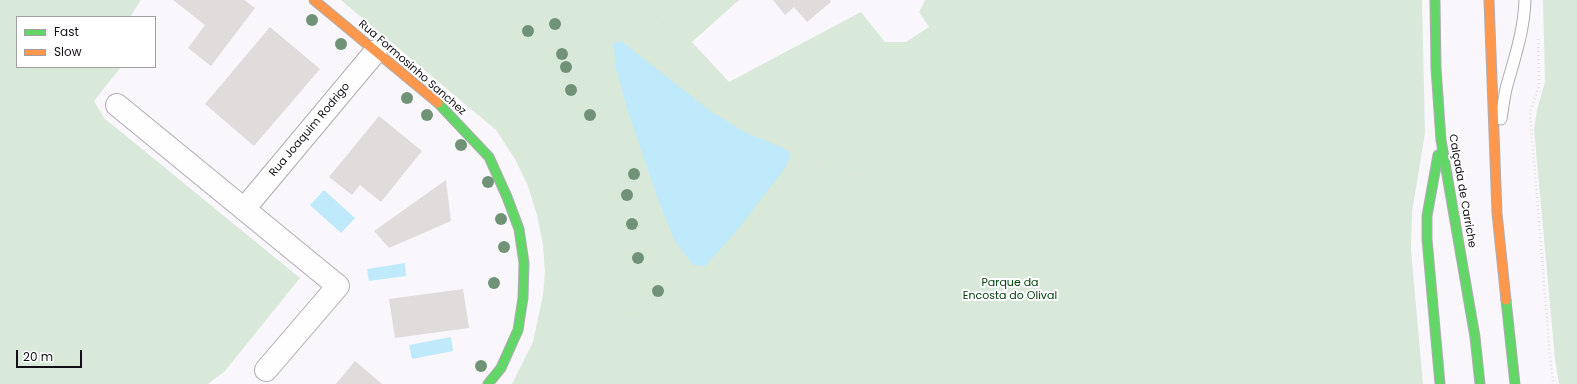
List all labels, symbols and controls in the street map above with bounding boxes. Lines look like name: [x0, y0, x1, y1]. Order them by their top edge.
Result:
legend: [16, 16, 156, 68]
street label: Rua Formosinho Sanchez: [356, 18, 468, 118]
text: Fast: [54, 23, 79, 40]
text: Slow: [54, 43, 82, 60]
street label: Rua Joaquim Rodrigo: [267, 80, 353, 180]
street label: Calçada de Carriche: [1446, 133, 1478, 249]
park label: Parque da Encosta do Olival: [963, 276, 1057, 302]
scale bar: [18, 342, 84, 368]
text: 20 m: [23, 348, 53, 365]

